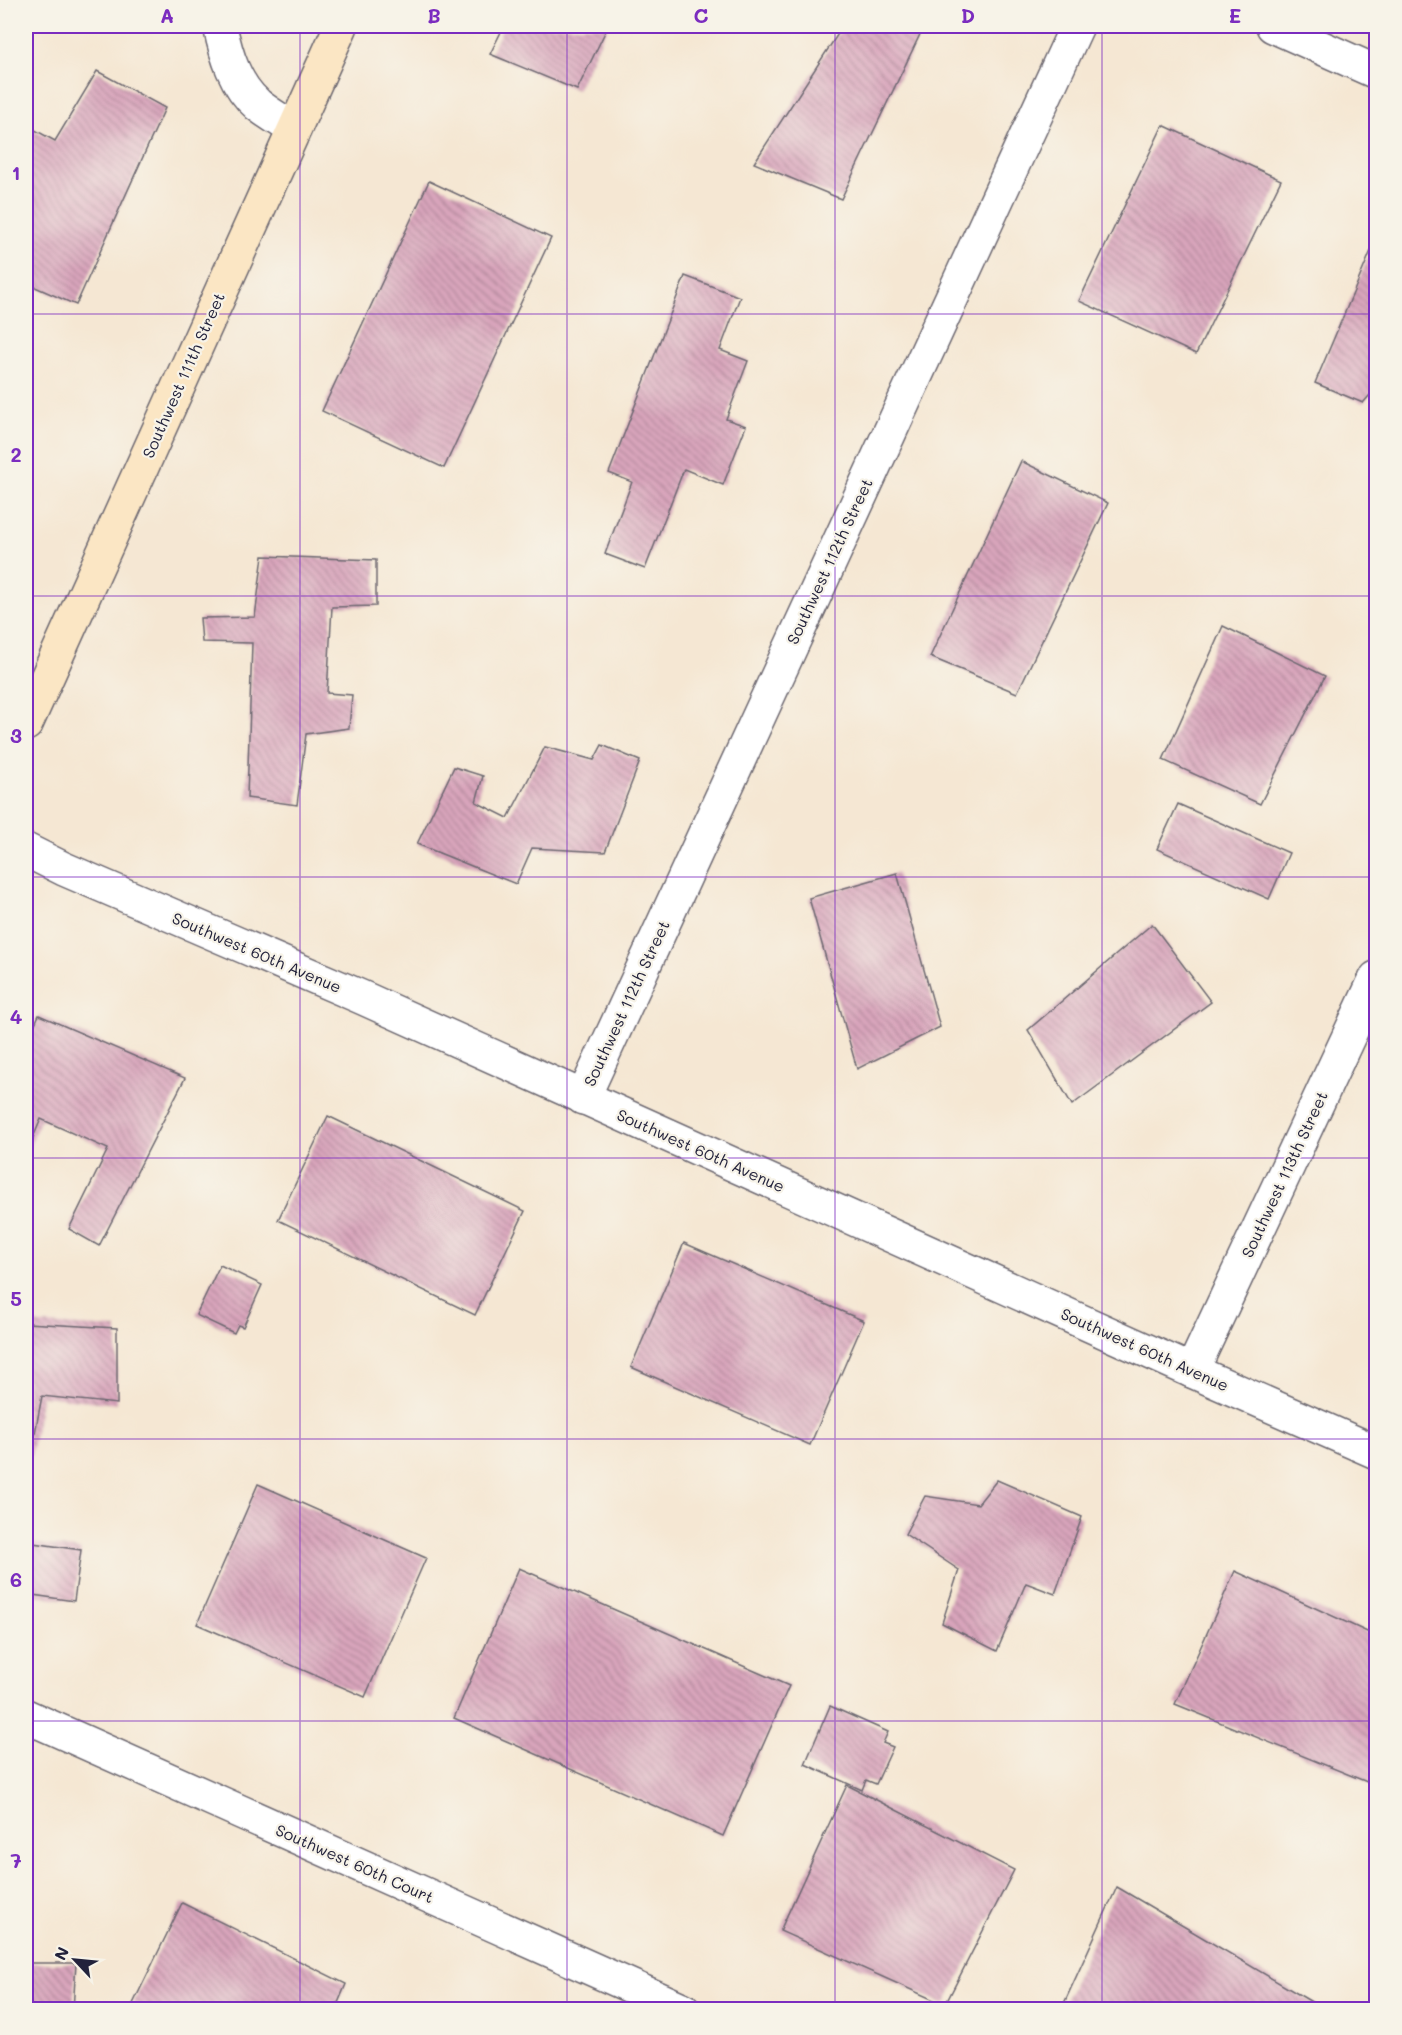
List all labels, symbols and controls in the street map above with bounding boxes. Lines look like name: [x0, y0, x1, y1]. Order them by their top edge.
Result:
text: A: [160, 2, 174, 28]
text: B: [427, 2, 441, 28]
text: C: [694, 2, 709, 28]
text: D: [961, 2, 975, 28]
text: E: [1229, 2, 1241, 28]
text: 1: [12, 159, 20, 185]
street label: Southwest 111th Street: [137, 289, 229, 461]
text: 2: [10, 441, 22, 467]
street label: Southwest 112th Street: [781, 475, 877, 647]
text: 3: [10, 722, 22, 748]
street label: Southwest 60th Avenue: [169, 907, 345, 997]
street label: Southwest 112th Street: [578, 917, 674, 1089]
text: 4: [10, 1003, 23, 1029]
street label: Southwest 113th Street: [1236, 1087, 1332, 1261]
street label: Southwest 60th Avenue: [614, 1103, 788, 1197]
text: 5: [10, 1285, 22, 1311]
street label: Southwest 60th Avenue: [1058, 1302, 1232, 1396]
text: 6: [10, 1566, 22, 1592]
street label: Southwest 60th Court: [273, 1819, 437, 1907]
text: 7: [10, 1847, 22, 1873]
north arrow: [45, 1930, 105, 1990]
text: N: [49, 1943, 73, 1963]

